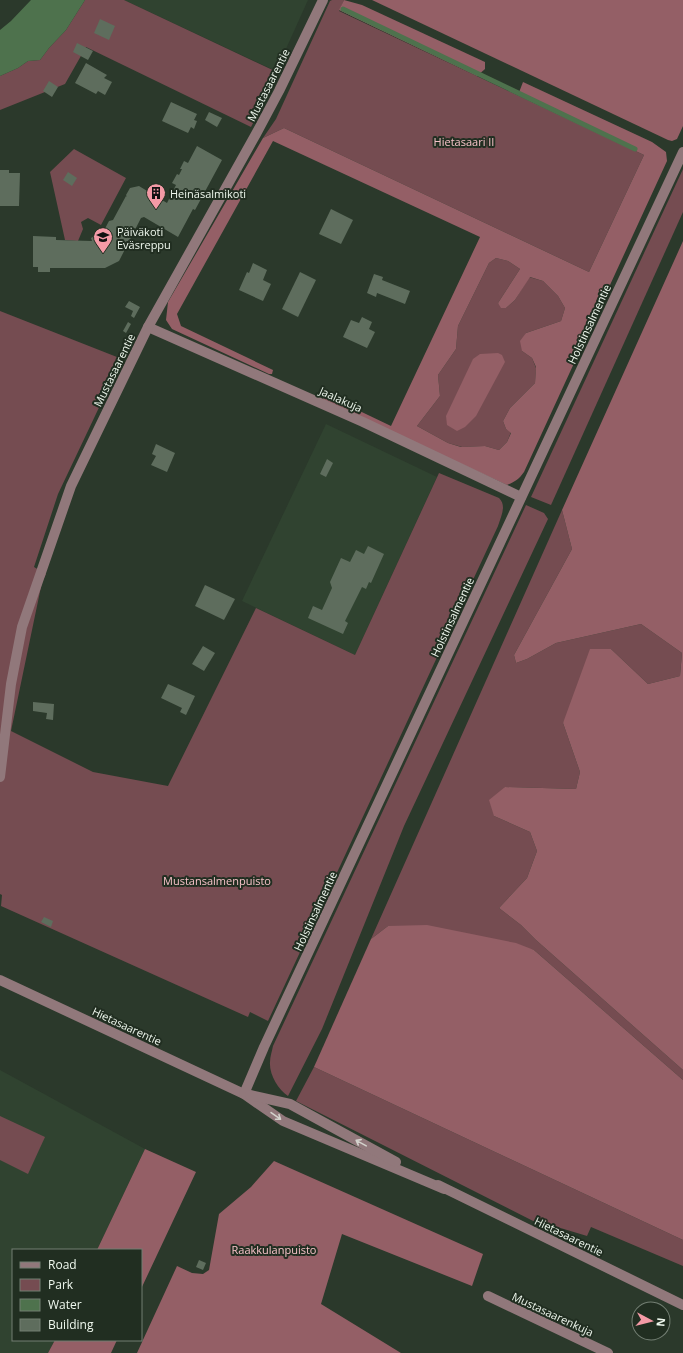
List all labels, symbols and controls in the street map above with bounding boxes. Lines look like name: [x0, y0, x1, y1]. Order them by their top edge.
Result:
street label: Mustasaarentie: [243, 46, 293, 124]
park label: Hietasaari II: [434, 134, 494, 149]
building icon: Heinäsalmikoti: [145, 182, 167, 210]
place label: Heinäsalmikoti: [170, 186, 246, 201]
place label: Päiväkoti Eväsreppu: [117, 224, 171, 252]
school or university icon: Päiväkoti Eväsreppu: [92, 226, 114, 254]
street label: Holstinsalmentie: [564, 282, 614, 366]
street label: Mustasaarentie: [90, 331, 138, 409]
street label: Jaalakuja: [316, 382, 365, 415]
street label: Holstinsalmentie: [427, 575, 477, 659]
street label: Holstinsalmentie: [290, 869, 340, 953]
park label: Mustansalmenpuisto: [163, 873, 271, 888]
street label: Hietasaarentie: [90, 1003, 164, 1049]
one-way arrow: [270, 1112, 281, 1120]
one-way arrow: [355, 1139, 367, 1146]
street label: Hietasaarentie: [532, 1213, 606, 1259]
park label: Raakkulanpuisto: [232, 1242, 317, 1257]
legend: [12, 1249, 142, 1341]
text: Road: [48, 1256, 77, 1273]
text: Park: [48, 1276, 74, 1293]
street label: Mustasaarenkuja: [510, 1289, 596, 1339]
text: Water: [48, 1296, 82, 1313]
north arrow: [631, 1301, 671, 1341]
text: Building: [48, 1316, 94, 1333]
text: N: [653, 1317, 669, 1328]

